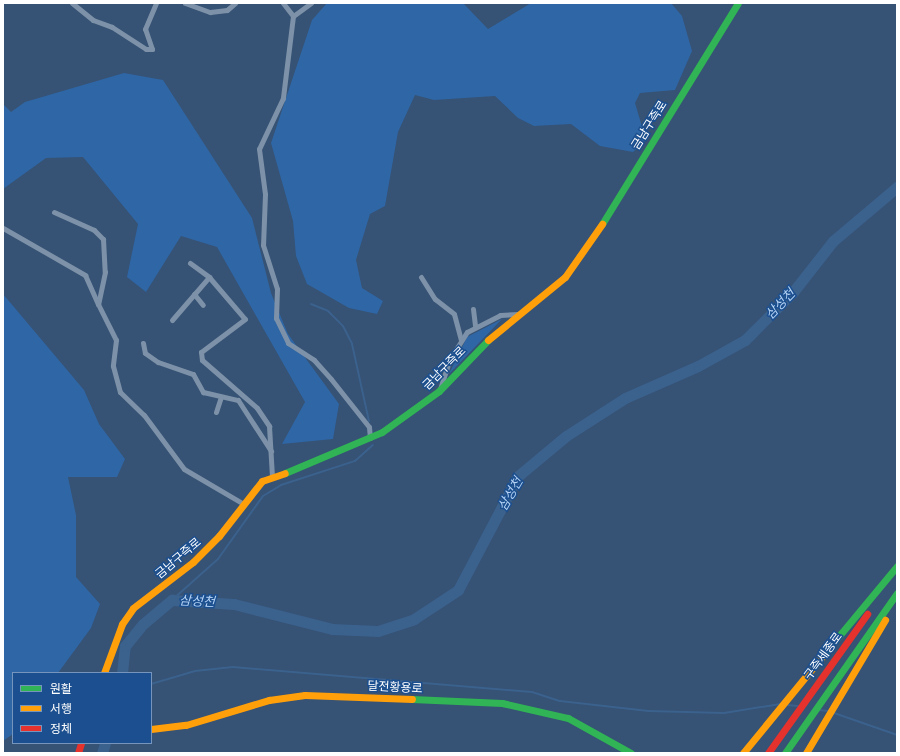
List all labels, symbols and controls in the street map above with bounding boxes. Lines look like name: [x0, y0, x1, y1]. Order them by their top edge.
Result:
street label: 금남구즉로: [628, 98, 670, 152]
water label: 삼성천: [762, 286, 798, 322]
street label: 금남구즉로: [419, 343, 469, 393]
water label: 삼성천: [494, 475, 526, 513]
street label: 금남구즉로: [152, 535, 204, 581]
water label: 삼성천: [179, 592, 215, 610]
street label: 구즉세종로: [801, 629, 845, 683]
legend: [12, 672, 152, 744]
street label: 달전황용로: [367, 678, 423, 696]
text: 원활: [50, 680, 72, 697]
text: 서행: [50, 700, 72, 717]
text: 정체: [50, 720, 72, 737]

